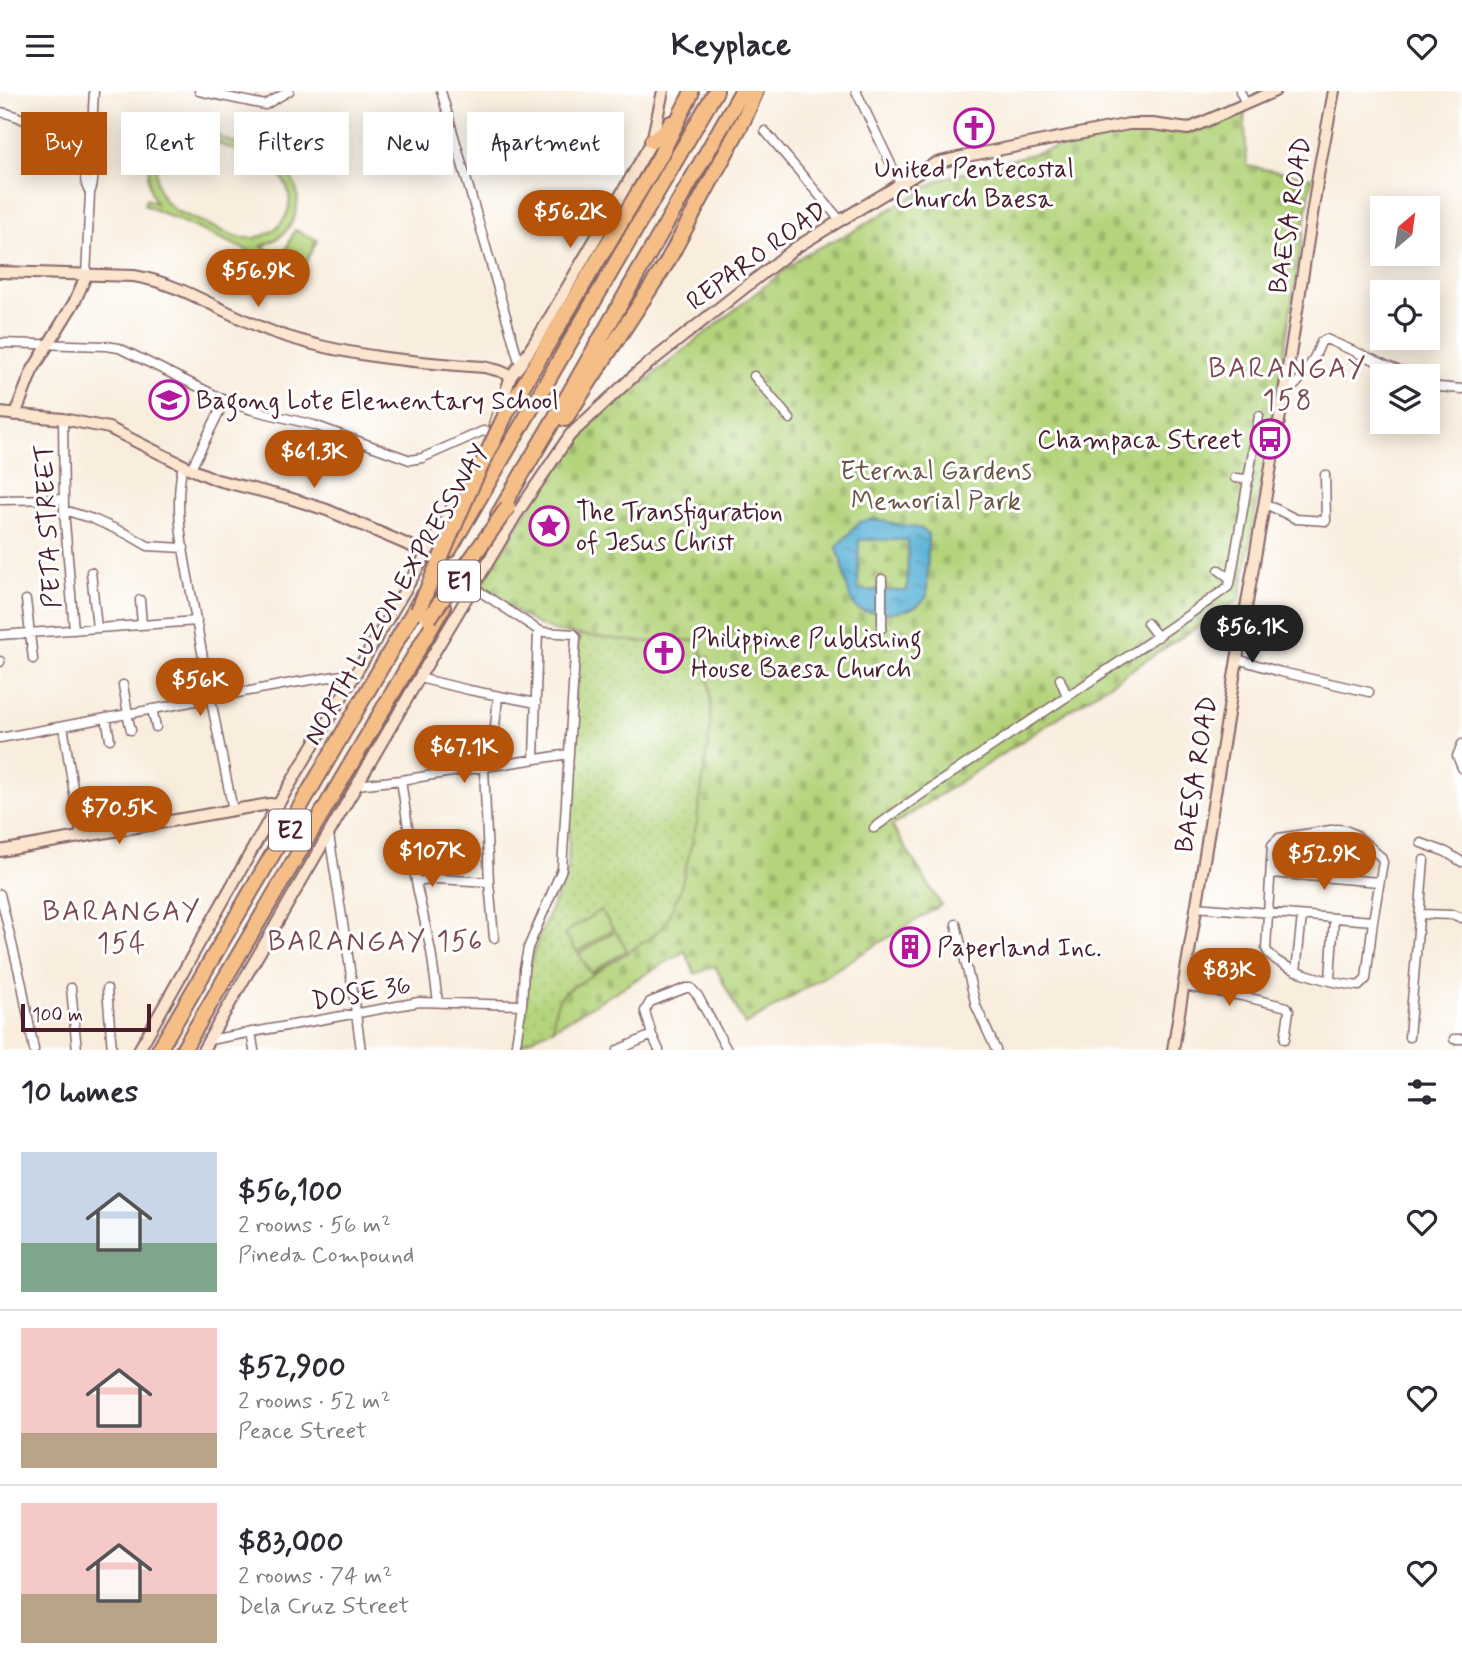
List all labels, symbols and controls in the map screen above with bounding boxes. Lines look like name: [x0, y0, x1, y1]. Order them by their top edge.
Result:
text: Keyplace: [671, 25, 791, 67]
icon: menu: [21, 27, 59, 65]
icon: heart: [1403, 27, 1441, 65]
church icon: United Pentecostal Church Baesa: [953, 107, 995, 149]
chip: Buy: [21, 112, 107, 175]
chip: Rent: [121, 112, 220, 175]
chip: Filters: [234, 112, 349, 175]
chip: New: [363, 112, 453, 175]
chip: Apartment: [467, 112, 624, 175]
street label: BAESA ROAD: [1262, 134, 1320, 296]
place label: United Pentecostal Church Baesa: [874, 153, 1074, 217]
pin: $56.2K: [513, 191, 627, 250]
street label: REPARO ROAD: [680, 194, 834, 319]
north arrow: [1370, 196, 1440, 266]
map controls: [1370, 196, 1440, 434]
text: $56.2K: [534, 198, 606, 228]
pin: $56.9K: [201, 249, 315, 309]
text: $56.9K: [222, 257, 294, 287]
button: locate: [1370, 280, 1440, 350]
district label: BARANGAY 158: [1208, 351, 1368, 420]
button: layers: [1370, 364, 1440, 434]
school or university icon: Bagong Lote Elementary School: [148, 379, 190, 421]
place label: Bagong Lote Elementary School: [196, 385, 559, 422]
bus stop icon: Champaca Street: [1249, 418, 1291, 460]
place label: Champaca Street: [1037, 424, 1243, 458]
pin: $61.3K: [257, 431, 371, 490]
text: $61.3K: [281, 438, 347, 468]
street label: NORTH LUZON EXPRESSWAY: [296, 438, 497, 752]
street label: PETA STREET: [28, 443, 70, 609]
park label: Eternal Gardens Memorial Park: [840, 455, 1032, 519]
place label: The Transfiguration of Jesus Christ: [576, 496, 783, 560]
place icon: The Transfiguration of Jesus Christ: [528, 505, 570, 547]
road number: E1: [438, 561, 480, 601]
pin: $56.1K: [1195, 605, 1309, 665]
text: $56.1K: [1216, 613, 1288, 643]
place label: Philippine Publishing House Baesa Church: [691, 623, 922, 687]
church icon: Philippine Publishing House Baesa Church: [643, 632, 685, 674]
pin: $56K: [159, 659, 241, 718]
text: $56K: [172, 666, 228, 696]
street label: BAESA ROAD: [1168, 693, 1226, 855]
pin: $67.1K: [407, 725, 521, 785]
text: $67.1K: [430, 733, 498, 763]
pin: $70.5K: [62, 787, 176, 846]
text: $70.5K: [81, 794, 157, 824]
road number: E2: [269, 809, 311, 851]
pin: $107K: [383, 829, 481, 889]
pin: $52.9K: [1267, 833, 1381, 892]
text: $107K: [399, 837, 465, 867]
text: $52.9K: [1288, 840, 1360, 870]
district label: BARANGAY 154: [42, 894, 202, 963]
district label: BARANGAY 156: [268, 924, 484, 961]
building icon: Paperland Inc.: [889, 926, 931, 968]
place label: Paperland Inc.: [937, 932, 1102, 966]
pin: $83K: [1188, 949, 1270, 1008]
text: $83K: [1203, 956, 1255, 986]
street label: DOSE 36: [309, 969, 414, 1019]
scale bar: [21, 1001, 150, 1033]
text: 100 m: [32, 1003, 83, 1028]
text: 10 homes: [21, 1073, 138, 1112]
icon: filters: [1403, 1073, 1441, 1111]
text: $56,100: [238, 1172, 342, 1211]
icon: home: [77, 1180, 161, 1264]
icon: heart: [1403, 1203, 1441, 1241]
text: 2 rooms · 56 m²: [238, 1211, 391, 1241]
text: Pineda Compound: [238, 1241, 414, 1271]
text: $52,900: [238, 1348, 346, 1387]
icon: home: [77, 1356, 161, 1440]
icon: heart: [1403, 1379, 1441, 1417]
text: 2 rooms · 52 m²: [238, 1387, 391, 1417]
text: Peace Street: [238, 1417, 367, 1447]
text: $83,000: [238, 1523, 344, 1562]
icon: home: [77, 1531, 161, 1615]
icon: heart: [1403, 1554, 1441, 1592]
text: 2 rooms · 74 m²: [238, 1562, 393, 1592]
text: Dela Cruz Street: [238, 1592, 409, 1622]

